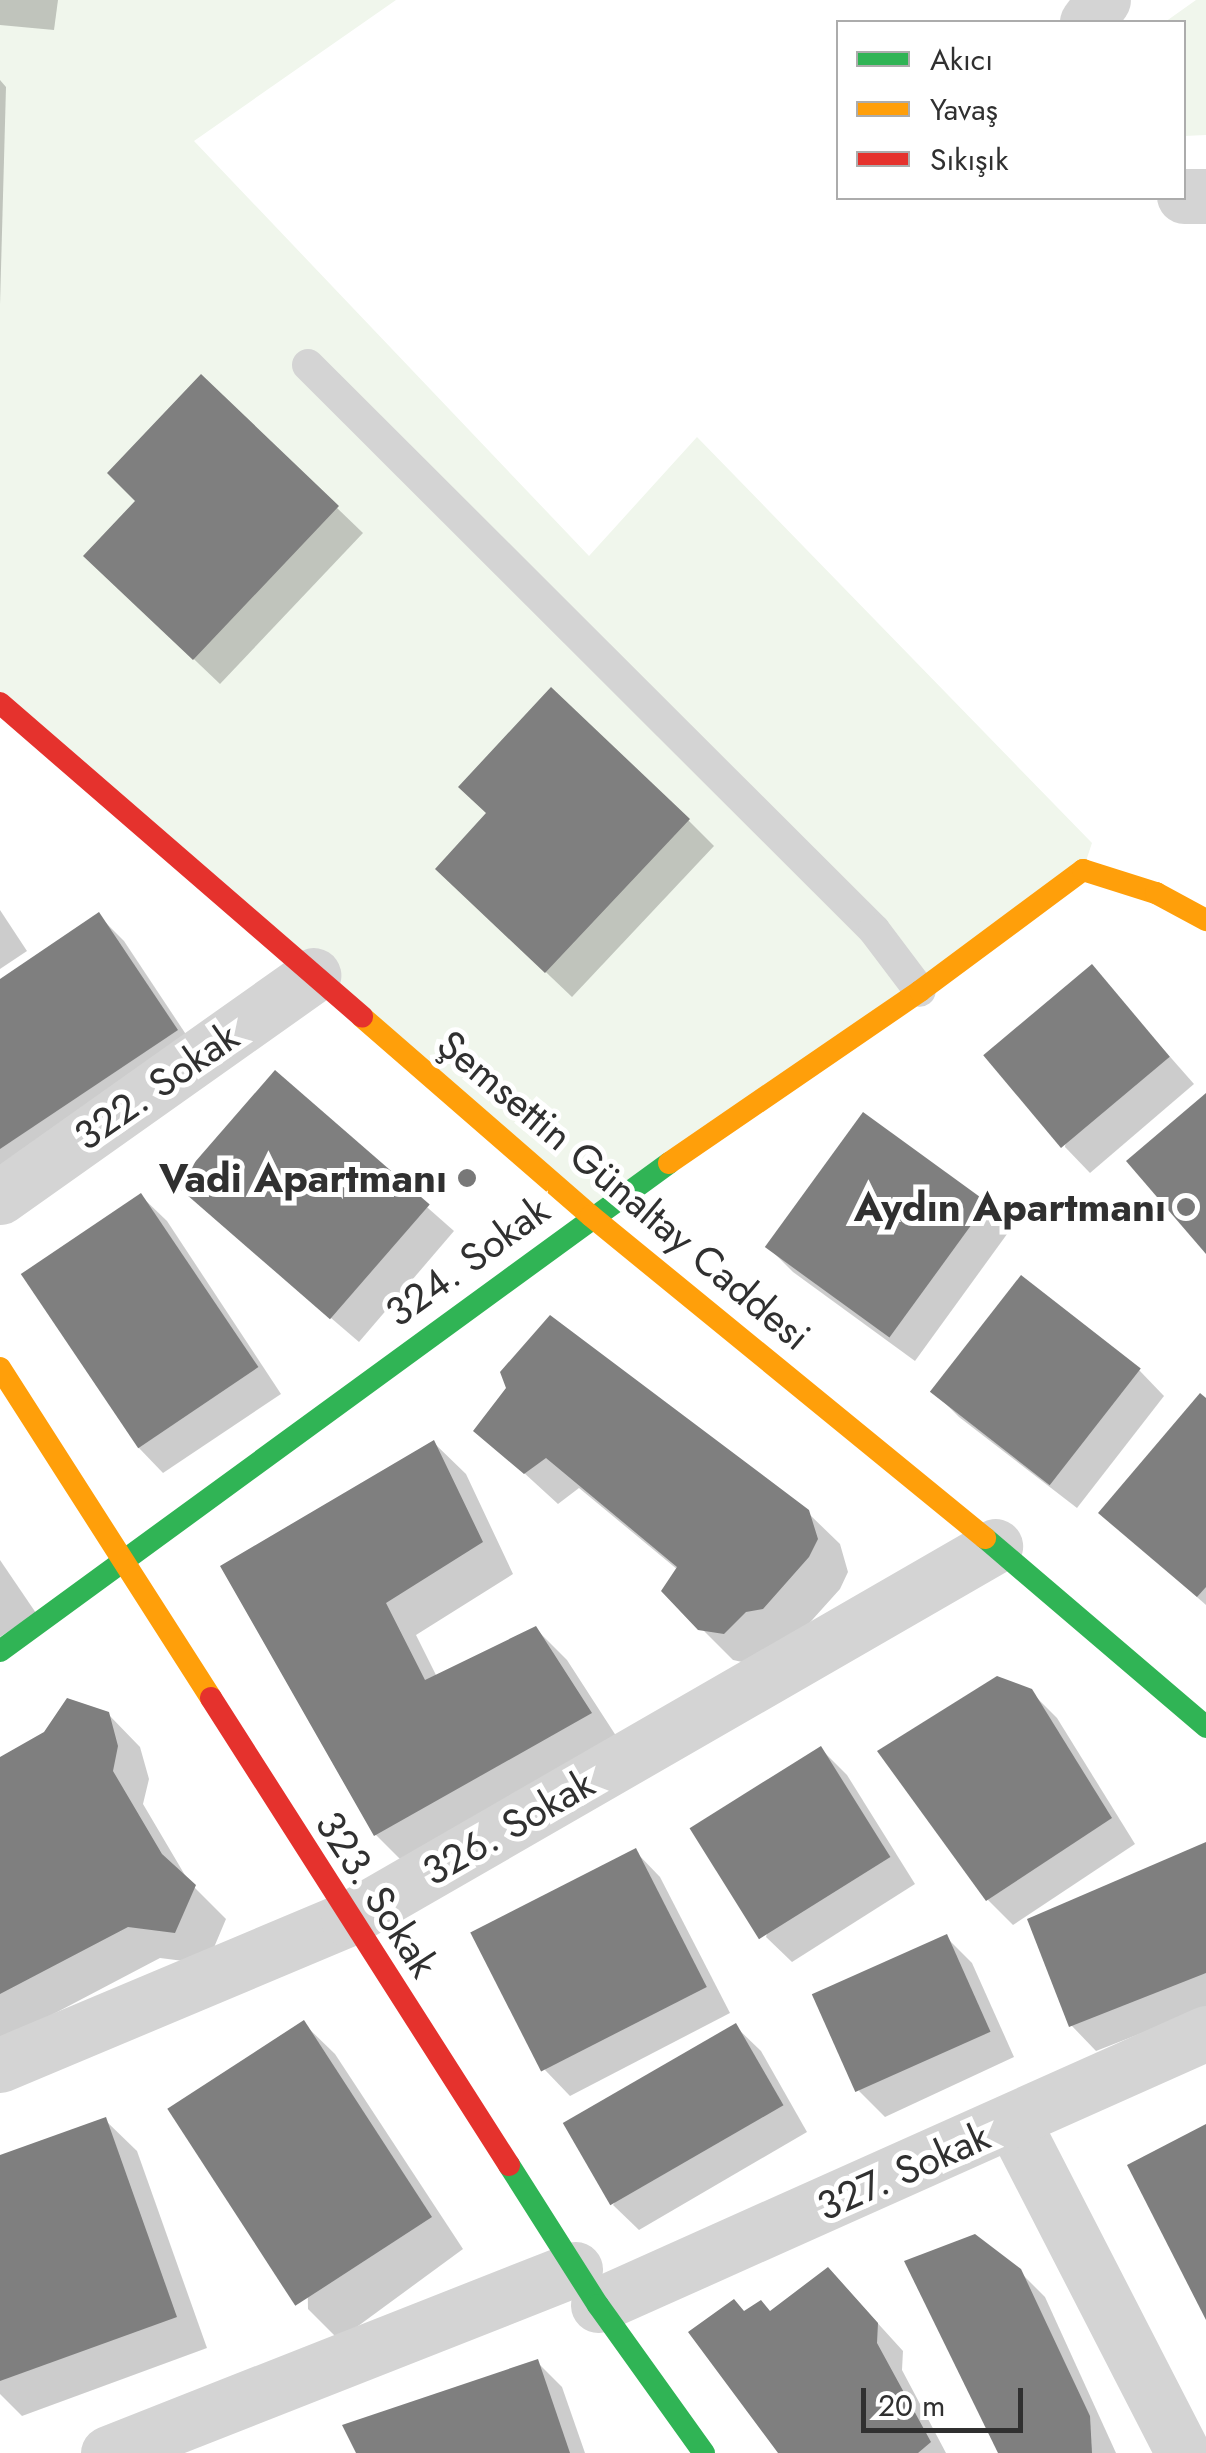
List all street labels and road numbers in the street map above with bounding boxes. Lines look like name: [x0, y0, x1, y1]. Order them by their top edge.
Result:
street label: 322. Sokak: [65, 1012, 247, 1160]
street label: Şemsettin Günaltay Caddesi: [428, 1020, 820, 1360]
street label: 324. Sokak: [376, 1186, 558, 1336]
street label: 326. Sokak: [414, 1759, 602, 1895]
street label: 323. Sokak: [306, 1802, 448, 1986]
street label: 327. Sokak: [809, 2112, 997, 2230]

